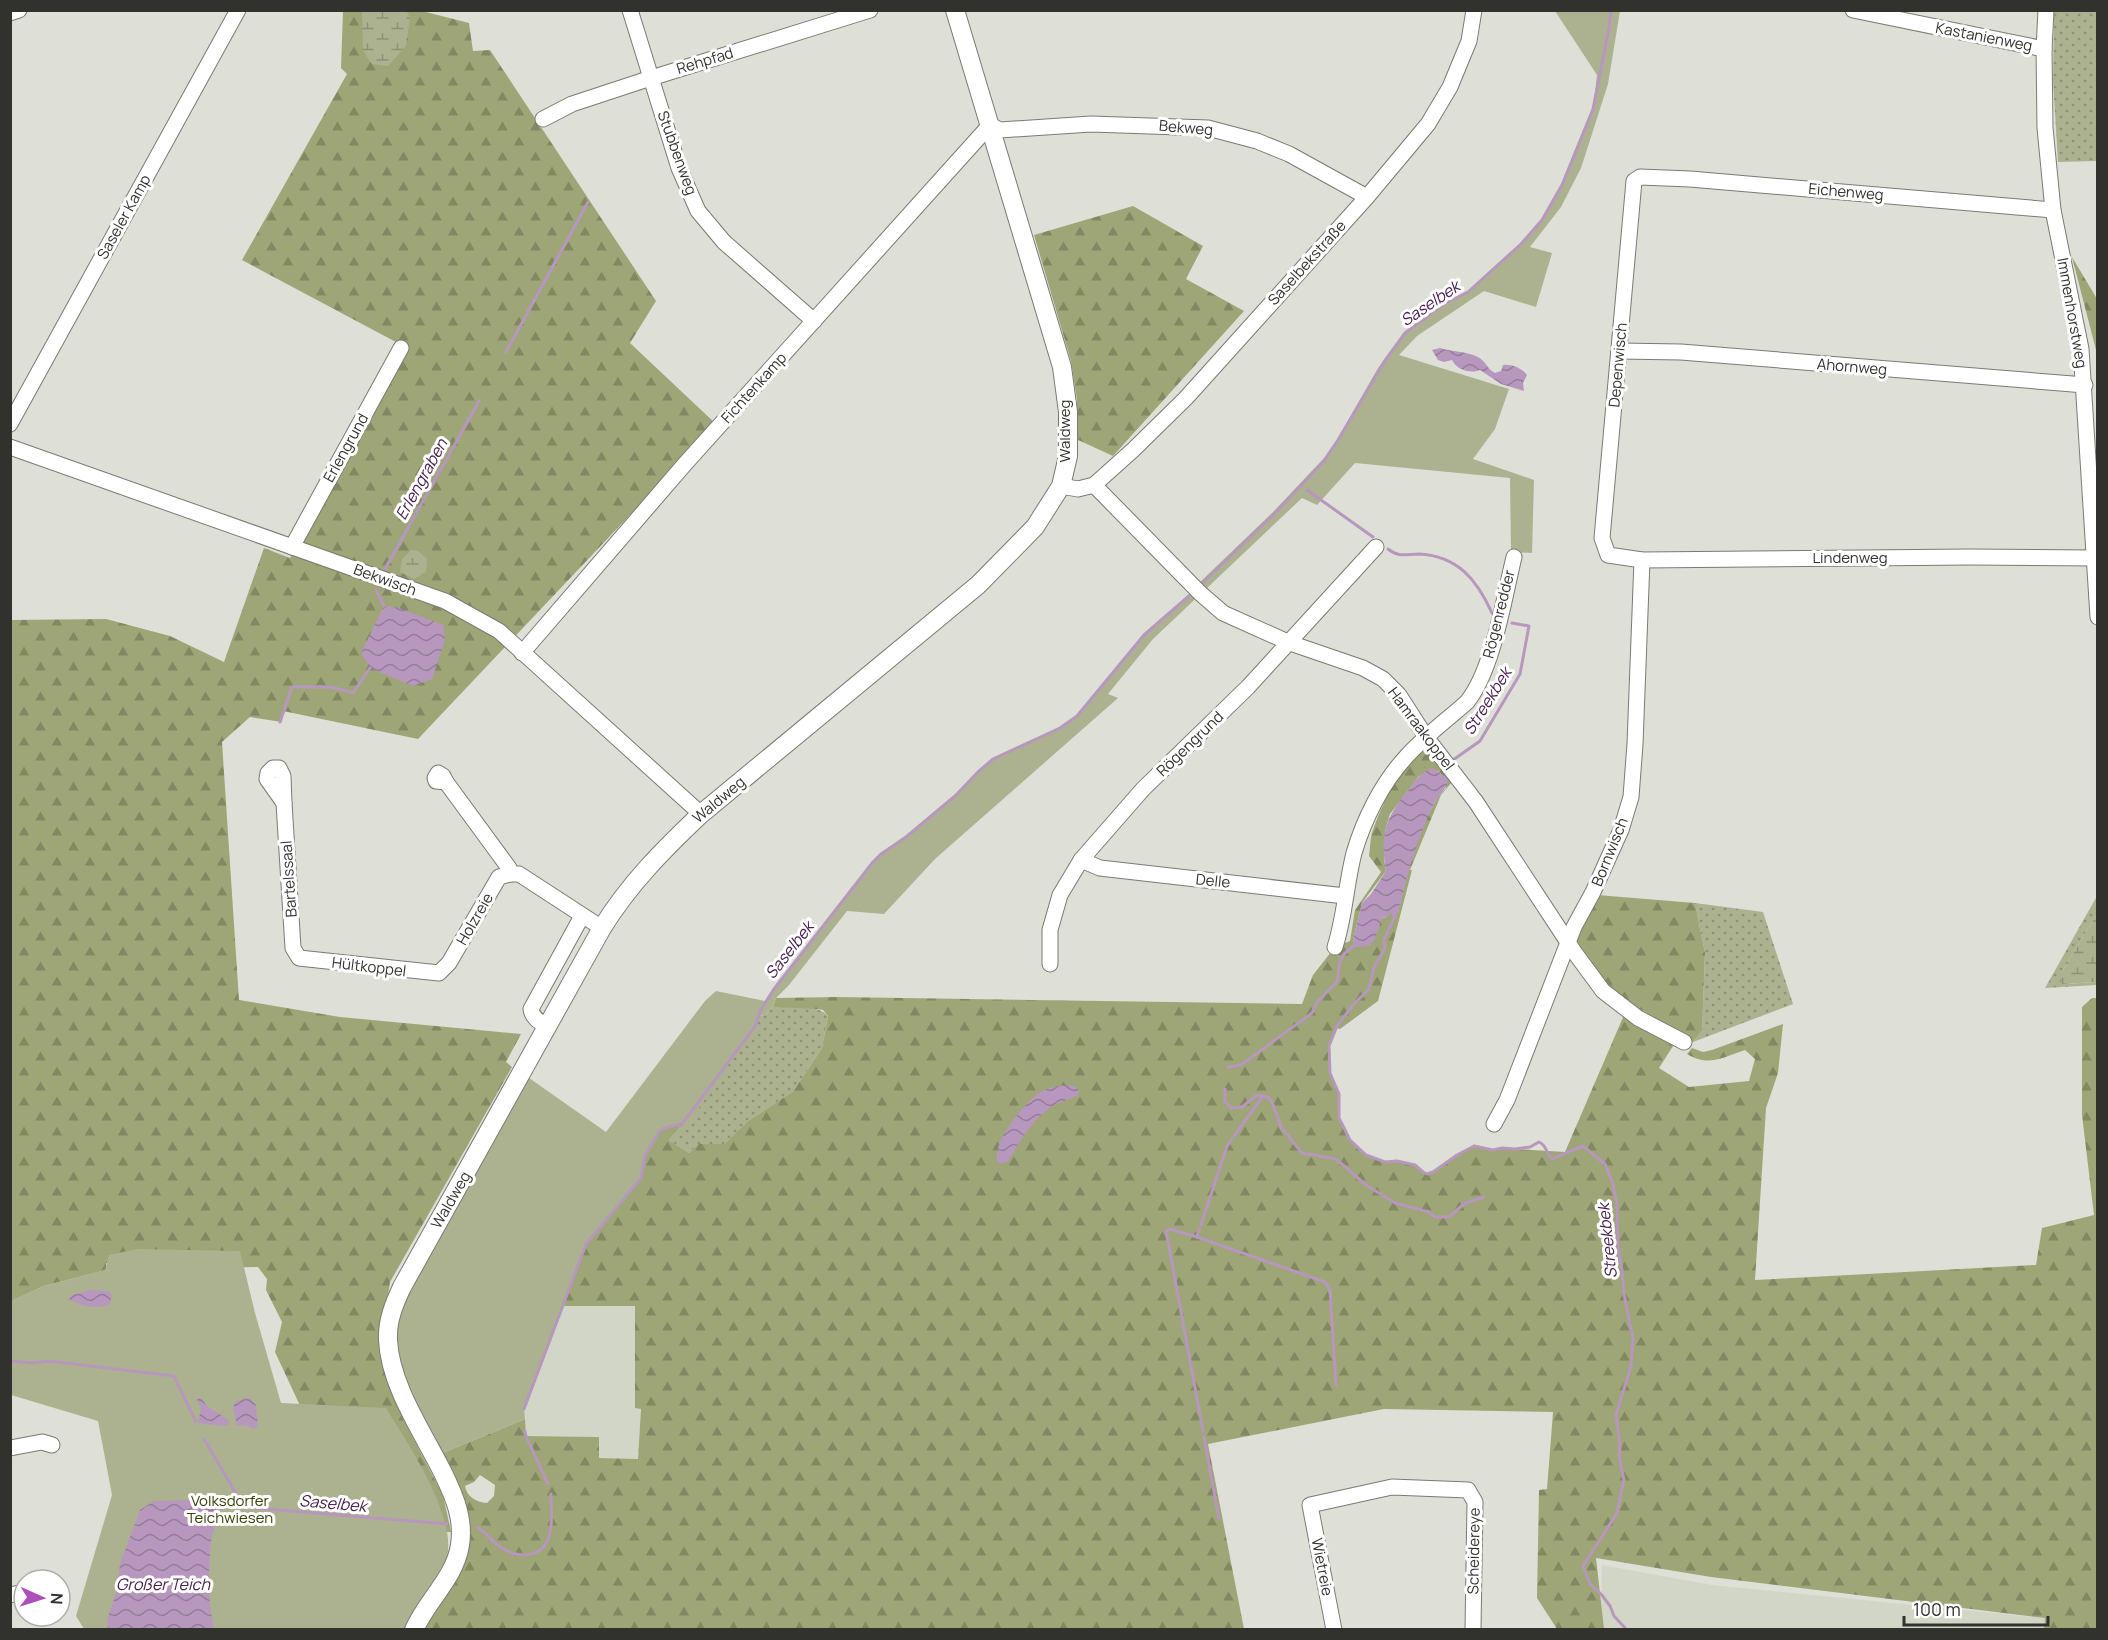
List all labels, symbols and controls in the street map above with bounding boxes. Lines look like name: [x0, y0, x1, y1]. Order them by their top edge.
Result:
street label: Kastanienweg: [1934, 17, 2034, 56]
street label: Rehpfad: [674, 42, 736, 79]
street label: Stubbenweg: [653, 108, 702, 198]
street label: Bekweg: [1158, 115, 1214, 140]
street label: Saseler Kamp: [92, 171, 156, 263]
street label: Eichenweg: [1807, 178, 1885, 205]
street label: Saselbekstraße: [1263, 215, 1351, 310]
street label: Immenhorstweg: [2052, 256, 2093, 370]
water label: Saselbek: [1396, 274, 1466, 331]
street label: Depenwisch: [1603, 322, 1632, 408]
street label: Fichtenkamp: [716, 348, 791, 428]
street label: Ahornweg: [1816, 353, 1888, 380]
street label: Waldweg: [1054, 400, 1075, 462]
street label: Erlengrund: [318, 409, 373, 486]
water label: Erlengraben: [390, 434, 452, 523]
street label: Lindenweg: [1812, 547, 1888, 568]
street label: Bekwisch: [351, 558, 420, 601]
street label: Rögenredder: [1477, 567, 1520, 660]
water label: Streekbek: [1458, 662, 1517, 739]
street label: Hamraakoppel: [1383, 683, 1460, 775]
street label: Rögengrund: [1152, 706, 1228, 781]
street label: Waldweg: [688, 771, 750, 828]
street label: Bornwisch: [1586, 814, 1633, 889]
street label: Bartelssaal: [275, 840, 302, 918]
street label: Delle: [1195, 868, 1232, 893]
street label: Holzreie: [451, 889, 498, 949]
water label: Saselbek: [760, 915, 820, 983]
street label: Hültkoppel: [331, 952, 408, 981]
street label: Waldweg: [426, 1167, 475, 1232]
water label: Streekbek: [1592, 1200, 1622, 1280]
water label: Saselbek: [299, 1489, 369, 1517]
park label: Volksdorfer Teichwiesen: [187, 1490, 273, 1528]
street label: Scheidereye: [1462, 1507, 1485, 1594]
street label: Wietreie: [1307, 1536, 1338, 1598]
north arrow: [12, 1568, 72, 1628]
water label: Großer Teich: [116, 1573, 210, 1595]
scale bar: [1904, 1589, 2048, 1627]
text: N: [46, 1592, 68, 1605]
text: 100 m: [1913, 1597, 1961, 1621]

